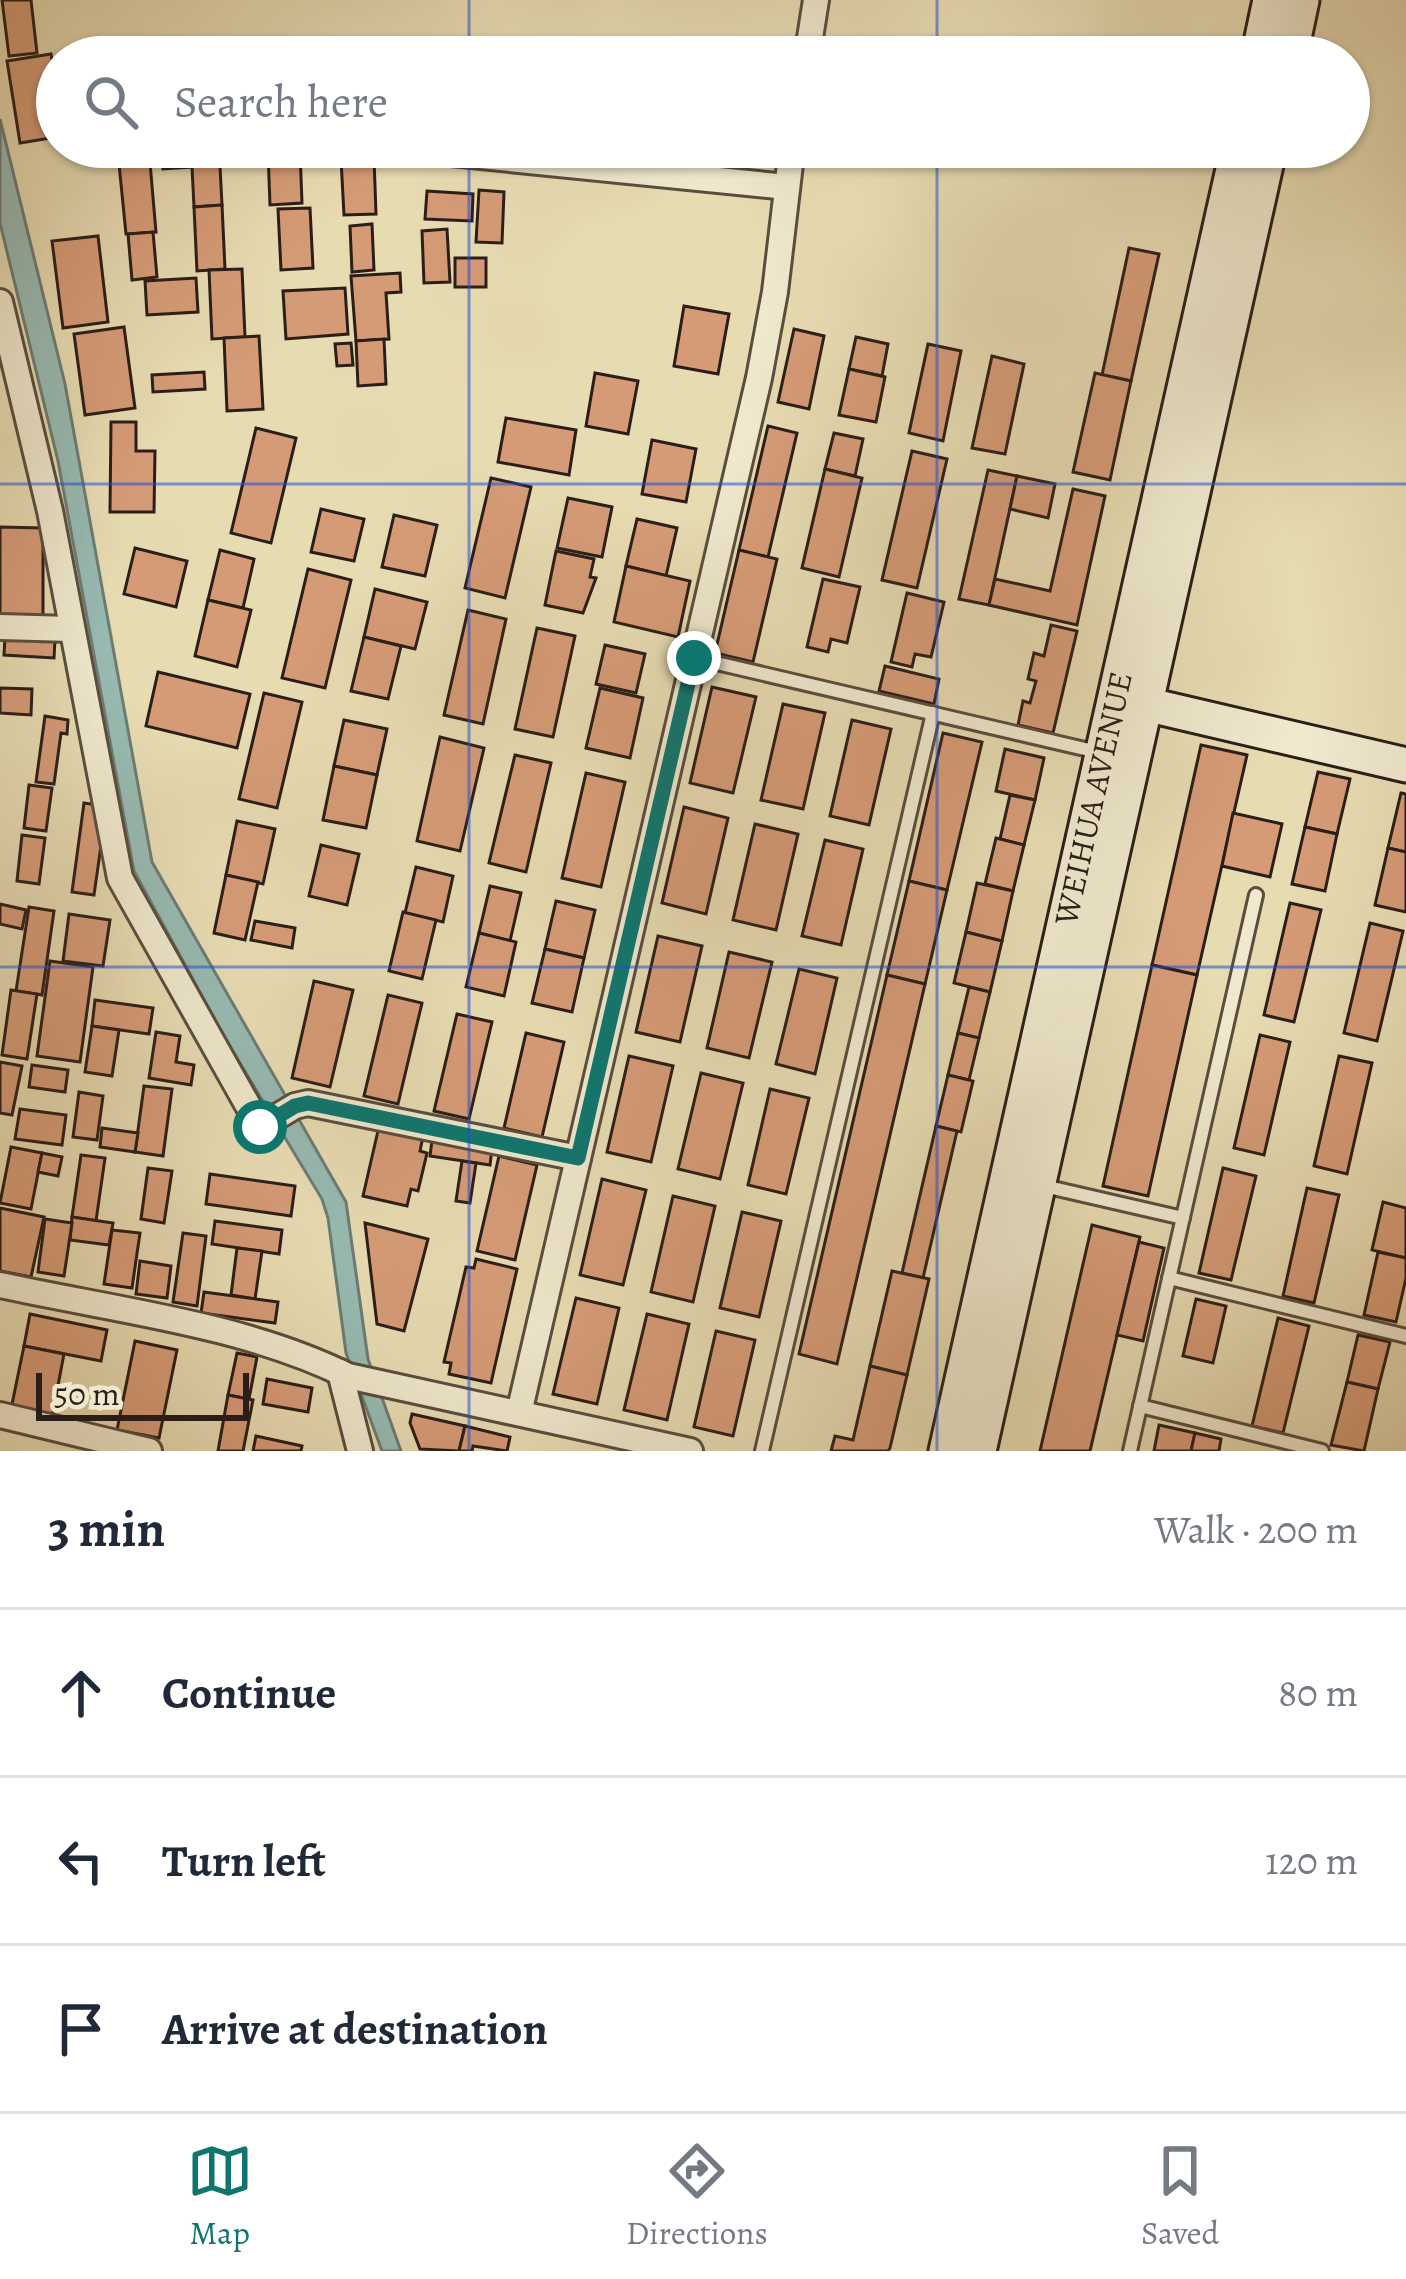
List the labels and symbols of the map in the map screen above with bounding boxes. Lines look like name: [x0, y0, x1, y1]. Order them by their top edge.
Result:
route end: [667, 631, 721, 685]
street label: WEIHUA AVENUE: [1042, 667, 1142, 930]
route start: [233, 1100, 287, 1154]
scale bar: [36, 1367, 249, 1420]

